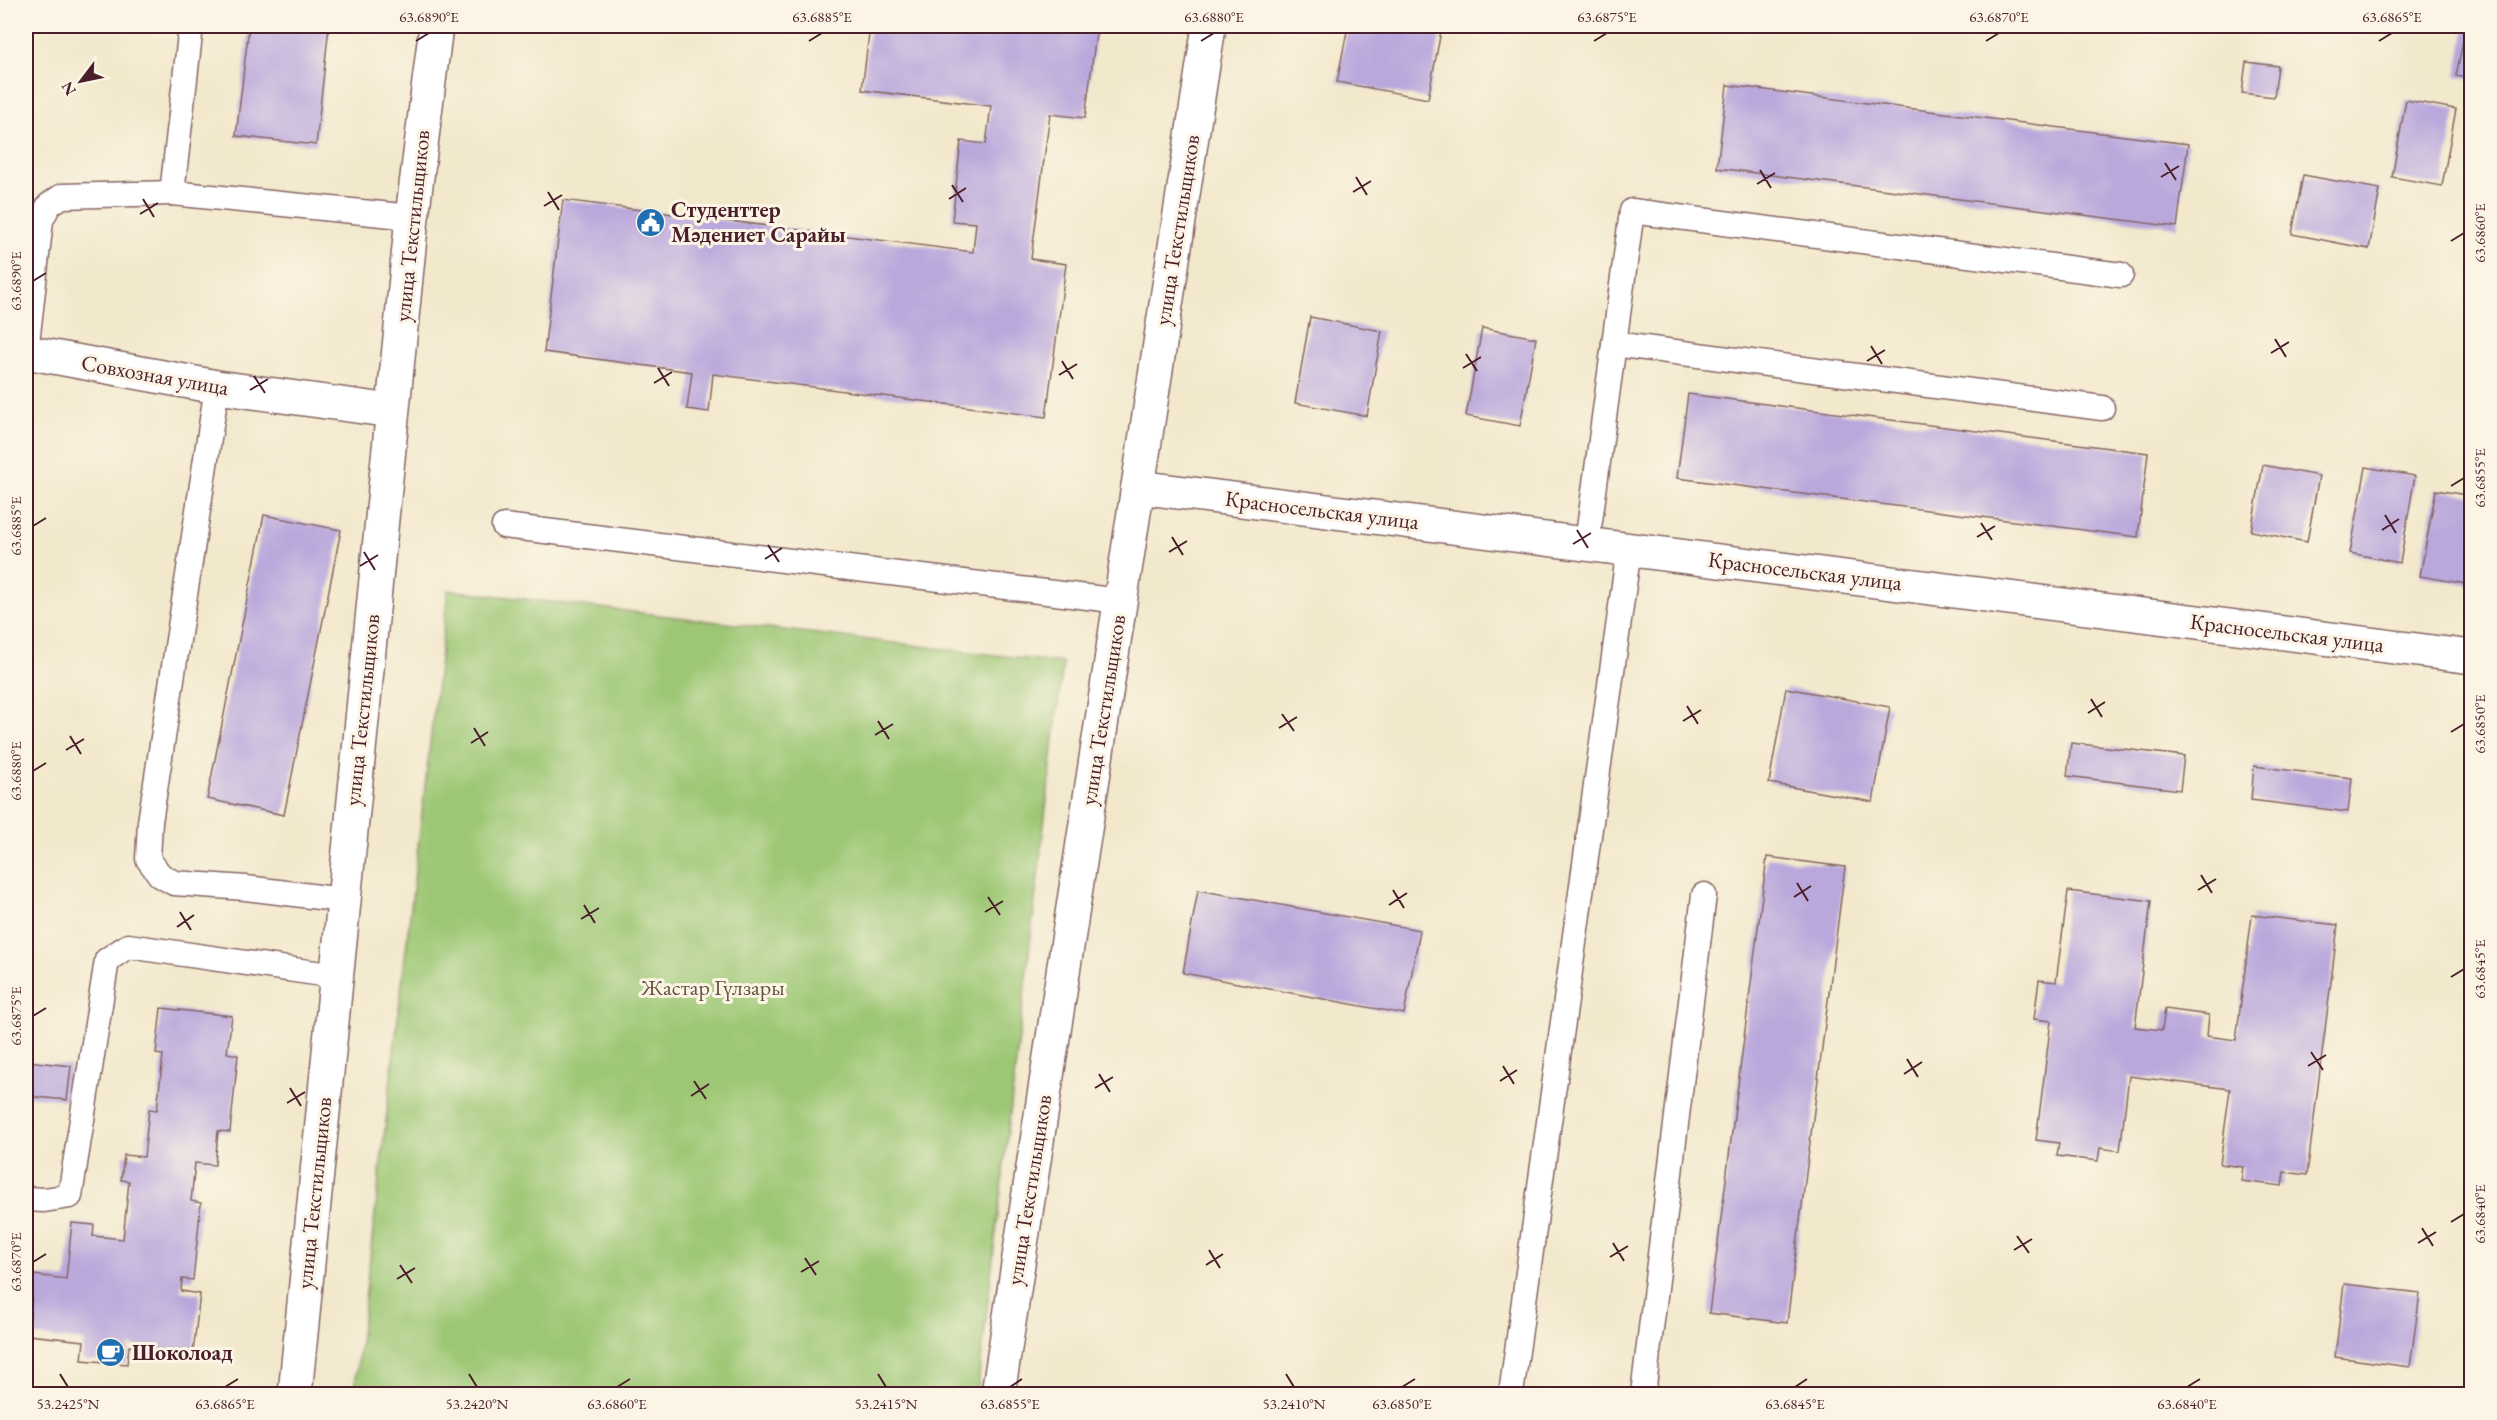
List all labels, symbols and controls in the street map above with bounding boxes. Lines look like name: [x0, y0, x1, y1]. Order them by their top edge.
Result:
text: 63.6890°E: [399, 7, 459, 26]
text: 63.6885°E: [792, 7, 852, 26]
text: 63.6880°E: [1184, 7, 1244, 26]
text: 63.6875°E: [1577, 7, 1637, 26]
text: 63.6870°E: [1969, 7, 2029, 26]
text: 63.6865°E: [2362, 7, 2422, 26]
north arrow: [51, 51, 111, 111]
text: N: [56, 78, 81, 100]
street label: улица Текстильщиков: [388, 129, 436, 323]
street label: улица Текстильщиков: [1148, 133, 1206, 327]
place label: Студенттер Мәдениет Сарайы: [671, 195, 846, 249]
text: 63.6860°E: [2470, 203, 2489, 263]
public building icon: Студенттер Мәдениет Сарайы: [634, 206, 666, 238]
text: 63.6890°E: [6, 251, 25, 311]
street label: Совхозная улица: [79, 348, 231, 402]
text: 63.6855°E: [2470, 448, 2489, 508]
street label: Красносельская улица: [1223, 484, 1421, 536]
text: 63.6885°E: [6, 496, 25, 556]
street label: Красносельская улица: [1706, 545, 1904, 597]
street label: Красносельская улица: [2188, 607, 2386, 659]
street label: улица Текстильщиков: [338, 613, 386, 807]
street label: улица Текстильщиков: [1074, 613, 1132, 807]
text: 63.6850°E: [2470, 694, 2489, 754]
text: 63.6880°E: [6, 741, 25, 801]
text: 63.6845°E: [2470, 939, 2489, 999]
park label: Жастар Гүлзары: [640, 973, 785, 1002]
text: 63.6875°E: [6, 986, 25, 1046]
street label: улица Текстильщиков: [1000, 1093, 1058, 1287]
street label: улица Текстильщиков: [290, 1096, 338, 1290]
text: 63.6840°E: [2470, 1184, 2489, 1244]
text: 63.6870°E: [6, 1232, 25, 1292]
cafe icon: Шоколоад: [95, 1336, 127, 1368]
place label: Шоколоад: [132, 1338, 233, 1367]
text: 53.2425°N: [37, 1394, 100, 1413]
text: 63.6865°E: [195, 1394, 255, 1413]
text: 53.2420°N: [446, 1394, 509, 1413]
text: 63.6860°E: [587, 1394, 647, 1413]
text: 53.2415°N: [855, 1394, 918, 1413]
text: 63.6855°E: [980, 1394, 1040, 1413]
text: 53.2410°N: [1263, 1394, 1326, 1413]
text: 63.6850°E: [1372, 1394, 1432, 1413]
text: 63.6845°E: [1765, 1394, 1825, 1413]
text: 63.6840°E: [2157, 1394, 2217, 1413]

